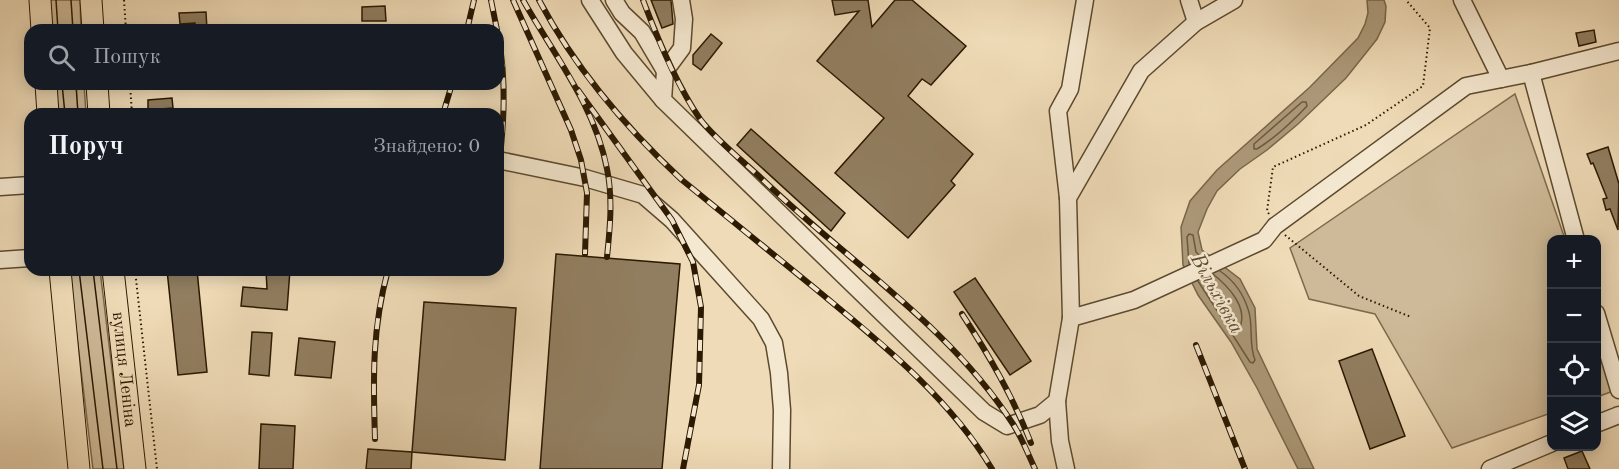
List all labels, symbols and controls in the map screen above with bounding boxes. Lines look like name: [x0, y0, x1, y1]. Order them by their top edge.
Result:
search box: [24, 24, 504, 90]
icon: search: [45, 41, 78, 74]
text: Пошук: [93, 46, 161, 68]
text: Поруч: [48, 134, 124, 160]
text: Знайдено: 0: [373, 137, 480, 157]
map controls: [1547, 235, 1601, 451]
button: +: [1547, 235, 1601, 289]
water label: Вільхівка: [1185, 250, 1246, 338]
button: −: [1547, 289, 1601, 343]
street label: вулиця Леніна: [109, 311, 139, 428]
button: locate: [1547, 343, 1601, 397]
button: layers: [1547, 397, 1601, 451]

